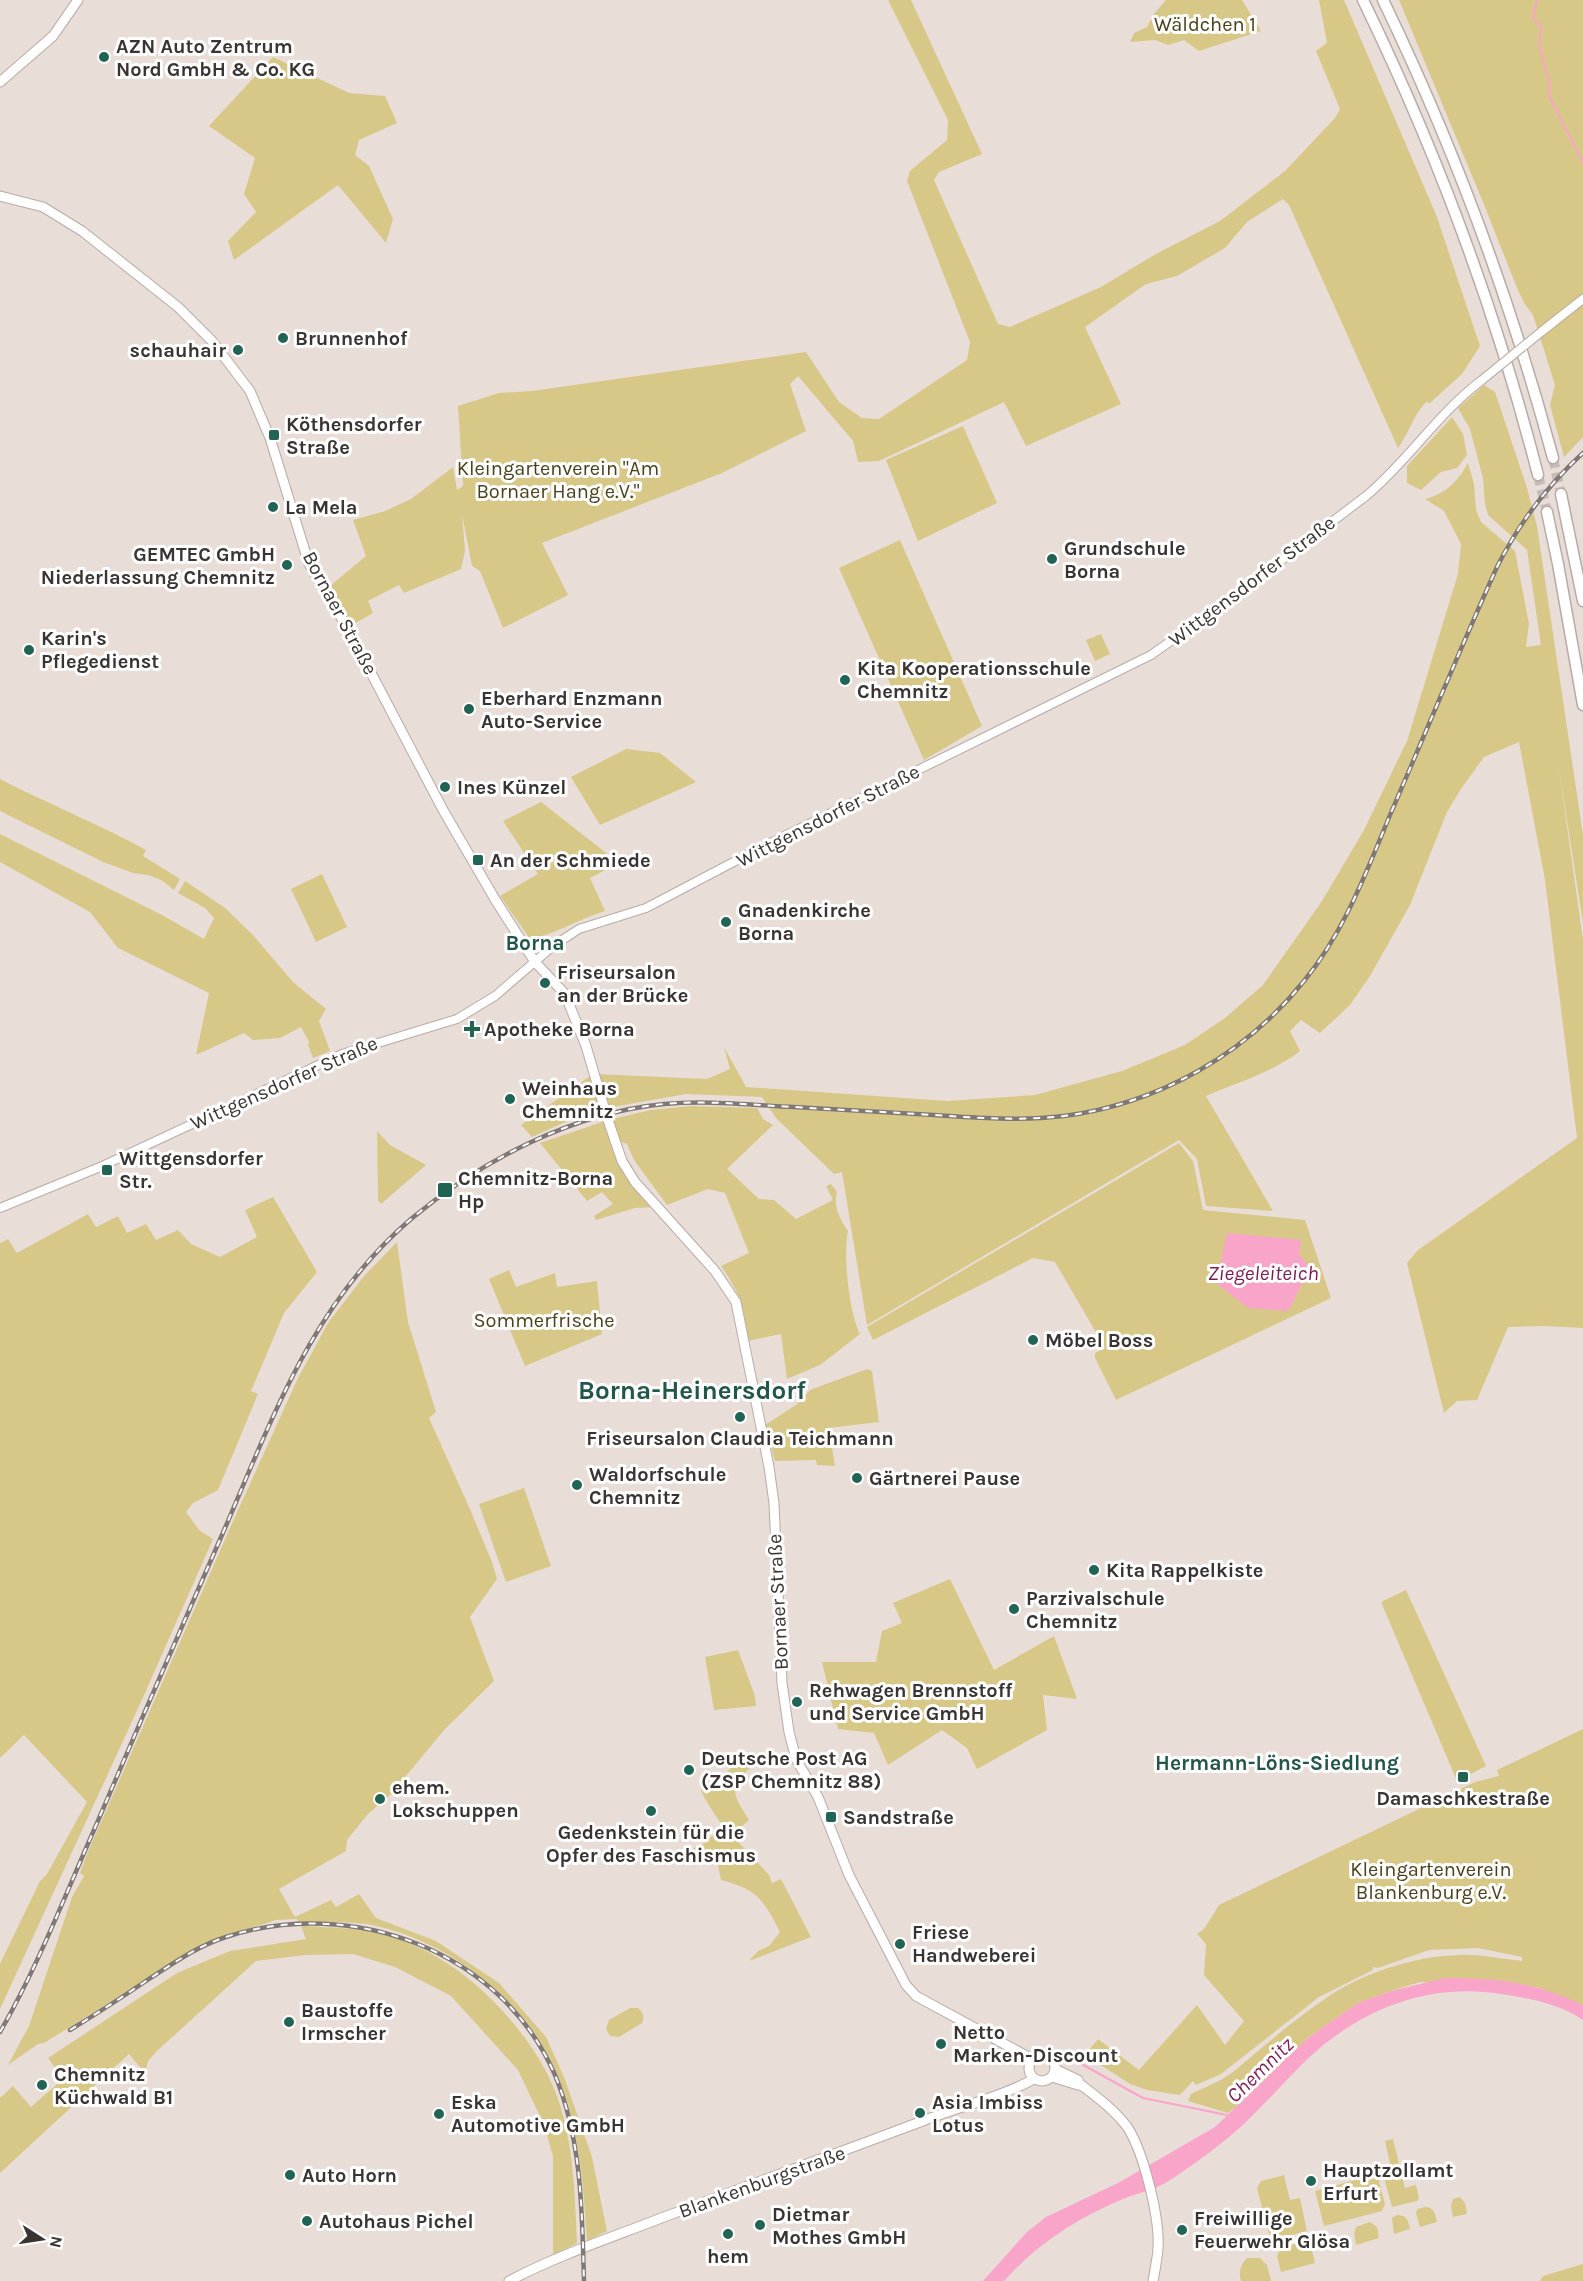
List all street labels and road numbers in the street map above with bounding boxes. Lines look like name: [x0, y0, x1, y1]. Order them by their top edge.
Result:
street label: Wittgensdorfer Straße: [1164, 511, 1340, 651]
street label: Bornaer Straße: [298, 547, 382, 679]
street label: Wittgensdorfer Straße: [733, 760, 923, 872]
street label: Wittgensdorfer Straße: [187, 1031, 381, 1135]
street label: Bornaer Straße: [763, 1533, 793, 1671]
street label: Blankenburgstraße: [676, 2141, 848, 2223]

